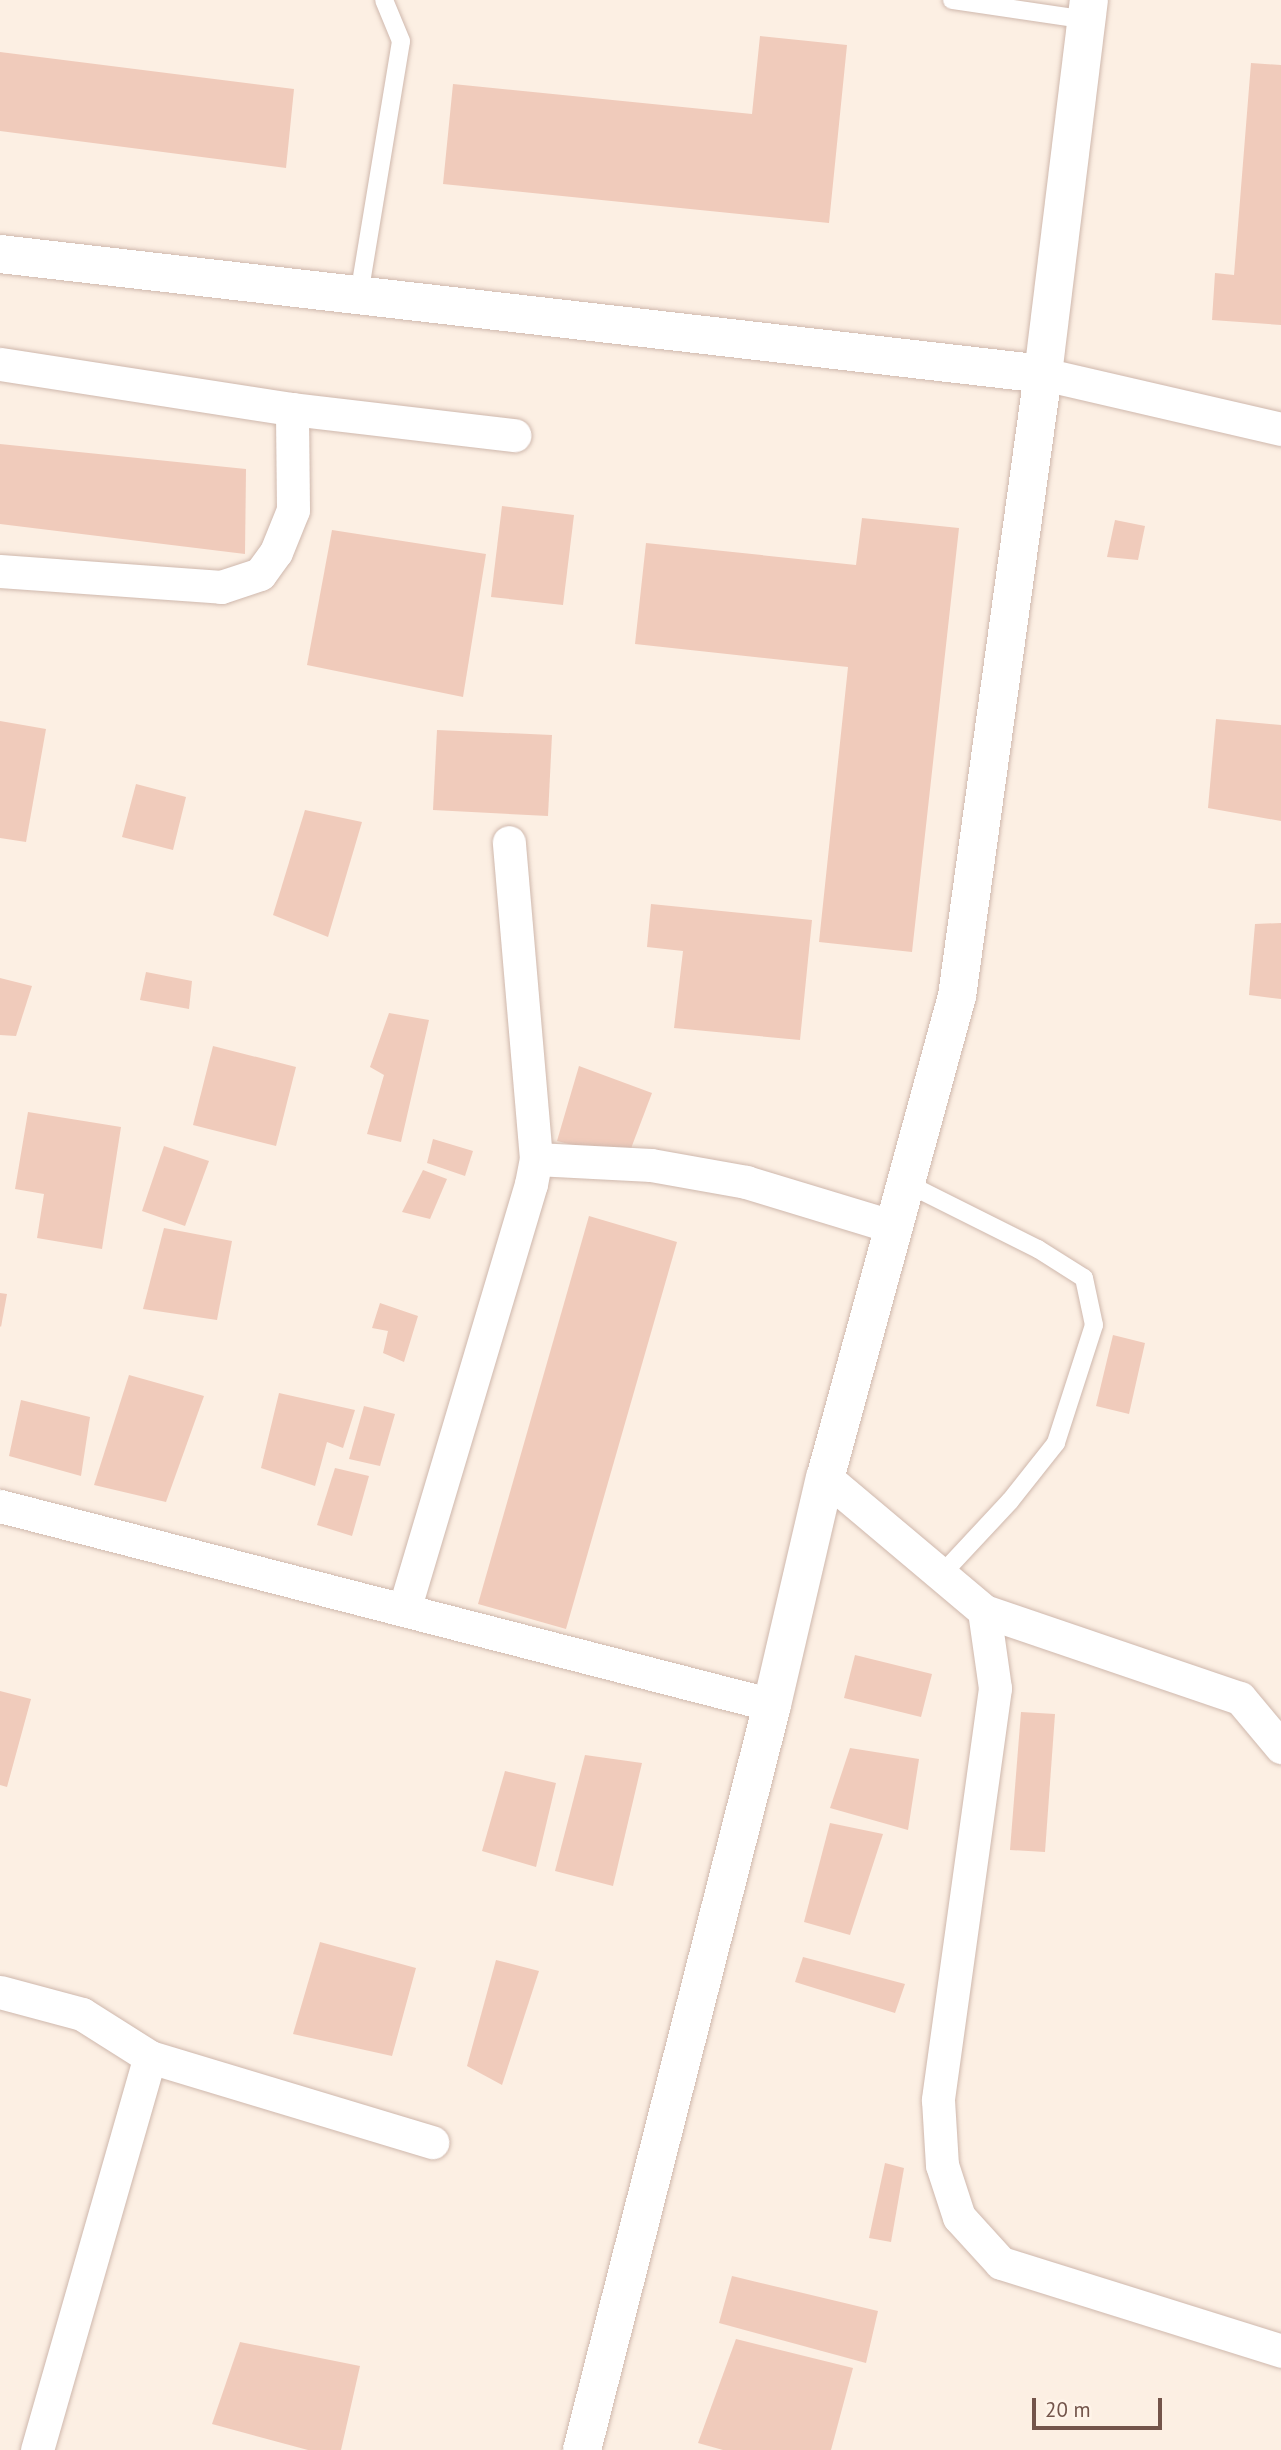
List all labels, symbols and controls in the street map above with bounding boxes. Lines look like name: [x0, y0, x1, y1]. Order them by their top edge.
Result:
scale bar: [1036, 2384, 1166, 2428]
text: 20 m: [1045, 2396, 1091, 2423]

